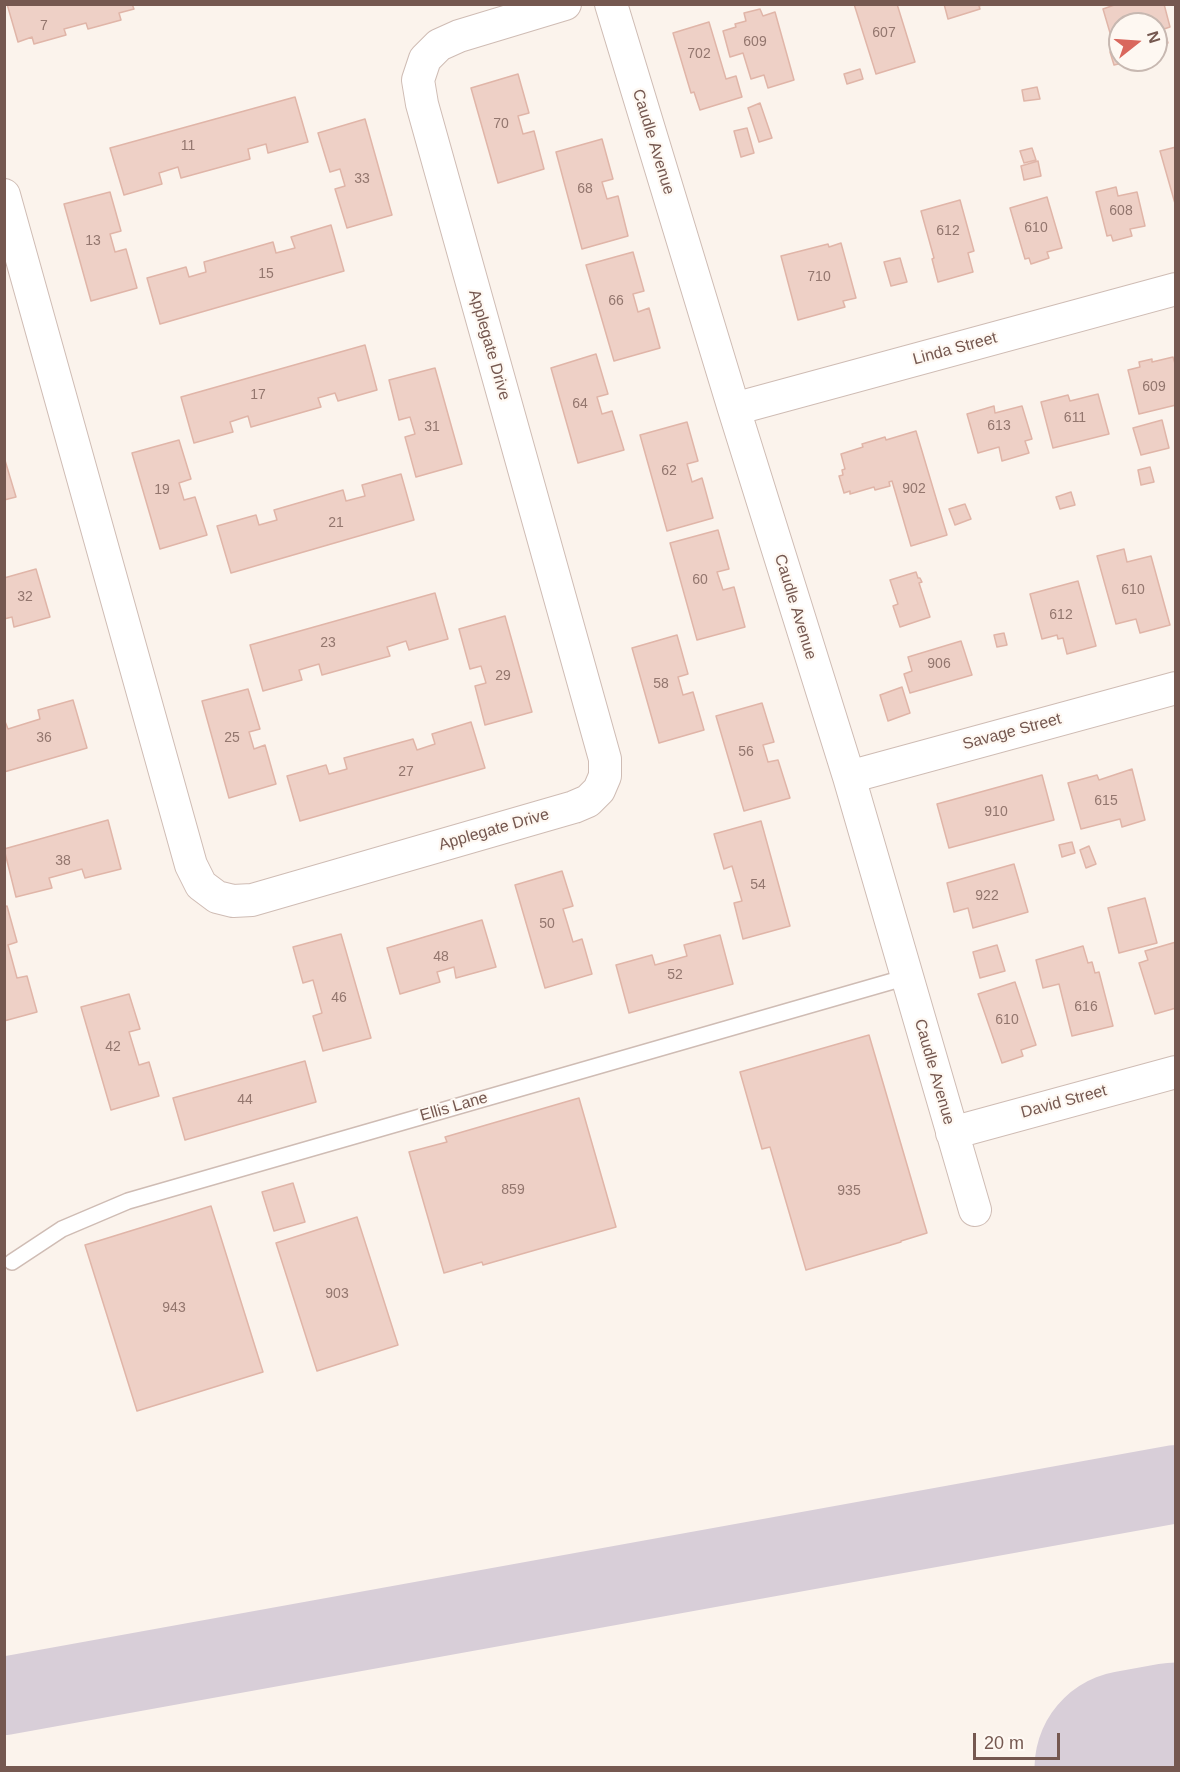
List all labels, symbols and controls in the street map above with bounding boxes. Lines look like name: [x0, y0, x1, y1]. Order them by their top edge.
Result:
north arrow: [1108, 12, 1168, 72]
house number: 7: [40, 18, 48, 34]
house number: 607: [872, 25, 896, 41]
text: N: [1144, 29, 1164, 45]
house number: 609: [743, 34, 767, 50]
house number: 702: [687, 46, 711, 62]
street label: Caudle Avenue: [628, 87, 678, 197]
house number: 70: [493, 116, 509, 132]
house number: 11: [181, 138, 195, 154]
house number: 33: [354, 171, 370, 187]
house number: 68: [577, 181, 593, 197]
house number: 608: [1109, 203, 1133, 219]
house number: 610: [1024, 220, 1048, 236]
house number: 612: [936, 223, 960, 239]
house number: 13: [85, 233, 101, 249]
house number: 15: [258, 266, 274, 282]
house number: 710: [807, 269, 831, 285]
street label: Applegate Drive: [464, 288, 514, 402]
house number: 66: [608, 293, 624, 309]
street label: Linda Street: [911, 329, 999, 369]
house number: 609: [1142, 379, 1166, 395]
house number: 17: [250, 387, 266, 403]
house number: 64: [572, 396, 588, 412]
house number: 611: [1064, 410, 1086, 426]
house number: 613: [987, 418, 1011, 434]
house number: 31: [424, 419, 440, 435]
house number: 62: [661, 463, 677, 479]
house number: 902: [902, 481, 926, 497]
house number: 19: [154, 482, 170, 498]
house number: 21: [328, 515, 344, 531]
street label: Caudle Avenue: [770, 552, 820, 662]
house number: 60: [692, 572, 708, 588]
house number: 610: [1121, 582, 1145, 598]
house number: 32: [17, 589, 33, 605]
house number: 612: [1049, 607, 1073, 623]
house number: 23: [320, 635, 336, 651]
house number: 906: [927, 656, 951, 672]
house number: 29: [495, 668, 511, 684]
house number: 58: [653, 676, 669, 692]
street label: Savage Street: [961, 710, 1063, 754]
house number: 36: [36, 730, 52, 746]
house number: 25: [224, 730, 240, 746]
house number: 56: [738, 744, 754, 760]
house number: 27: [398, 764, 414, 780]
house number: 615: [1094, 793, 1118, 809]
house number: 910: [984, 804, 1008, 820]
street label: Applegate Drive: [437, 805, 551, 855]
house number: 38: [55, 853, 71, 869]
house number: 54: [750, 877, 766, 893]
house number: 922: [975, 888, 999, 904]
house number: 50: [539, 916, 555, 932]
house number: 48: [433, 949, 449, 965]
house number: 52: [667, 967, 683, 983]
house number: 46: [331, 990, 347, 1006]
house number: 616: [1074, 999, 1098, 1015]
house number: 610: [995, 1012, 1019, 1028]
street label: Caudle Avenue: [910, 1017, 958, 1127]
house number: 42: [105, 1039, 121, 1055]
street label: David Street: [1019, 1081, 1109, 1123]
street label: Ellis Lane: [418, 1088, 490, 1126]
house number: 44: [237, 1092, 253, 1108]
house number: 859: [501, 1182, 525, 1198]
house number: 935: [837, 1183, 861, 1199]
house number: 903: [325, 1286, 349, 1302]
house number: 943: [162, 1300, 186, 1316]
scale bar: [976, 1721, 1063, 1759]
text: 20 m: [984, 1733, 1024, 1753]

